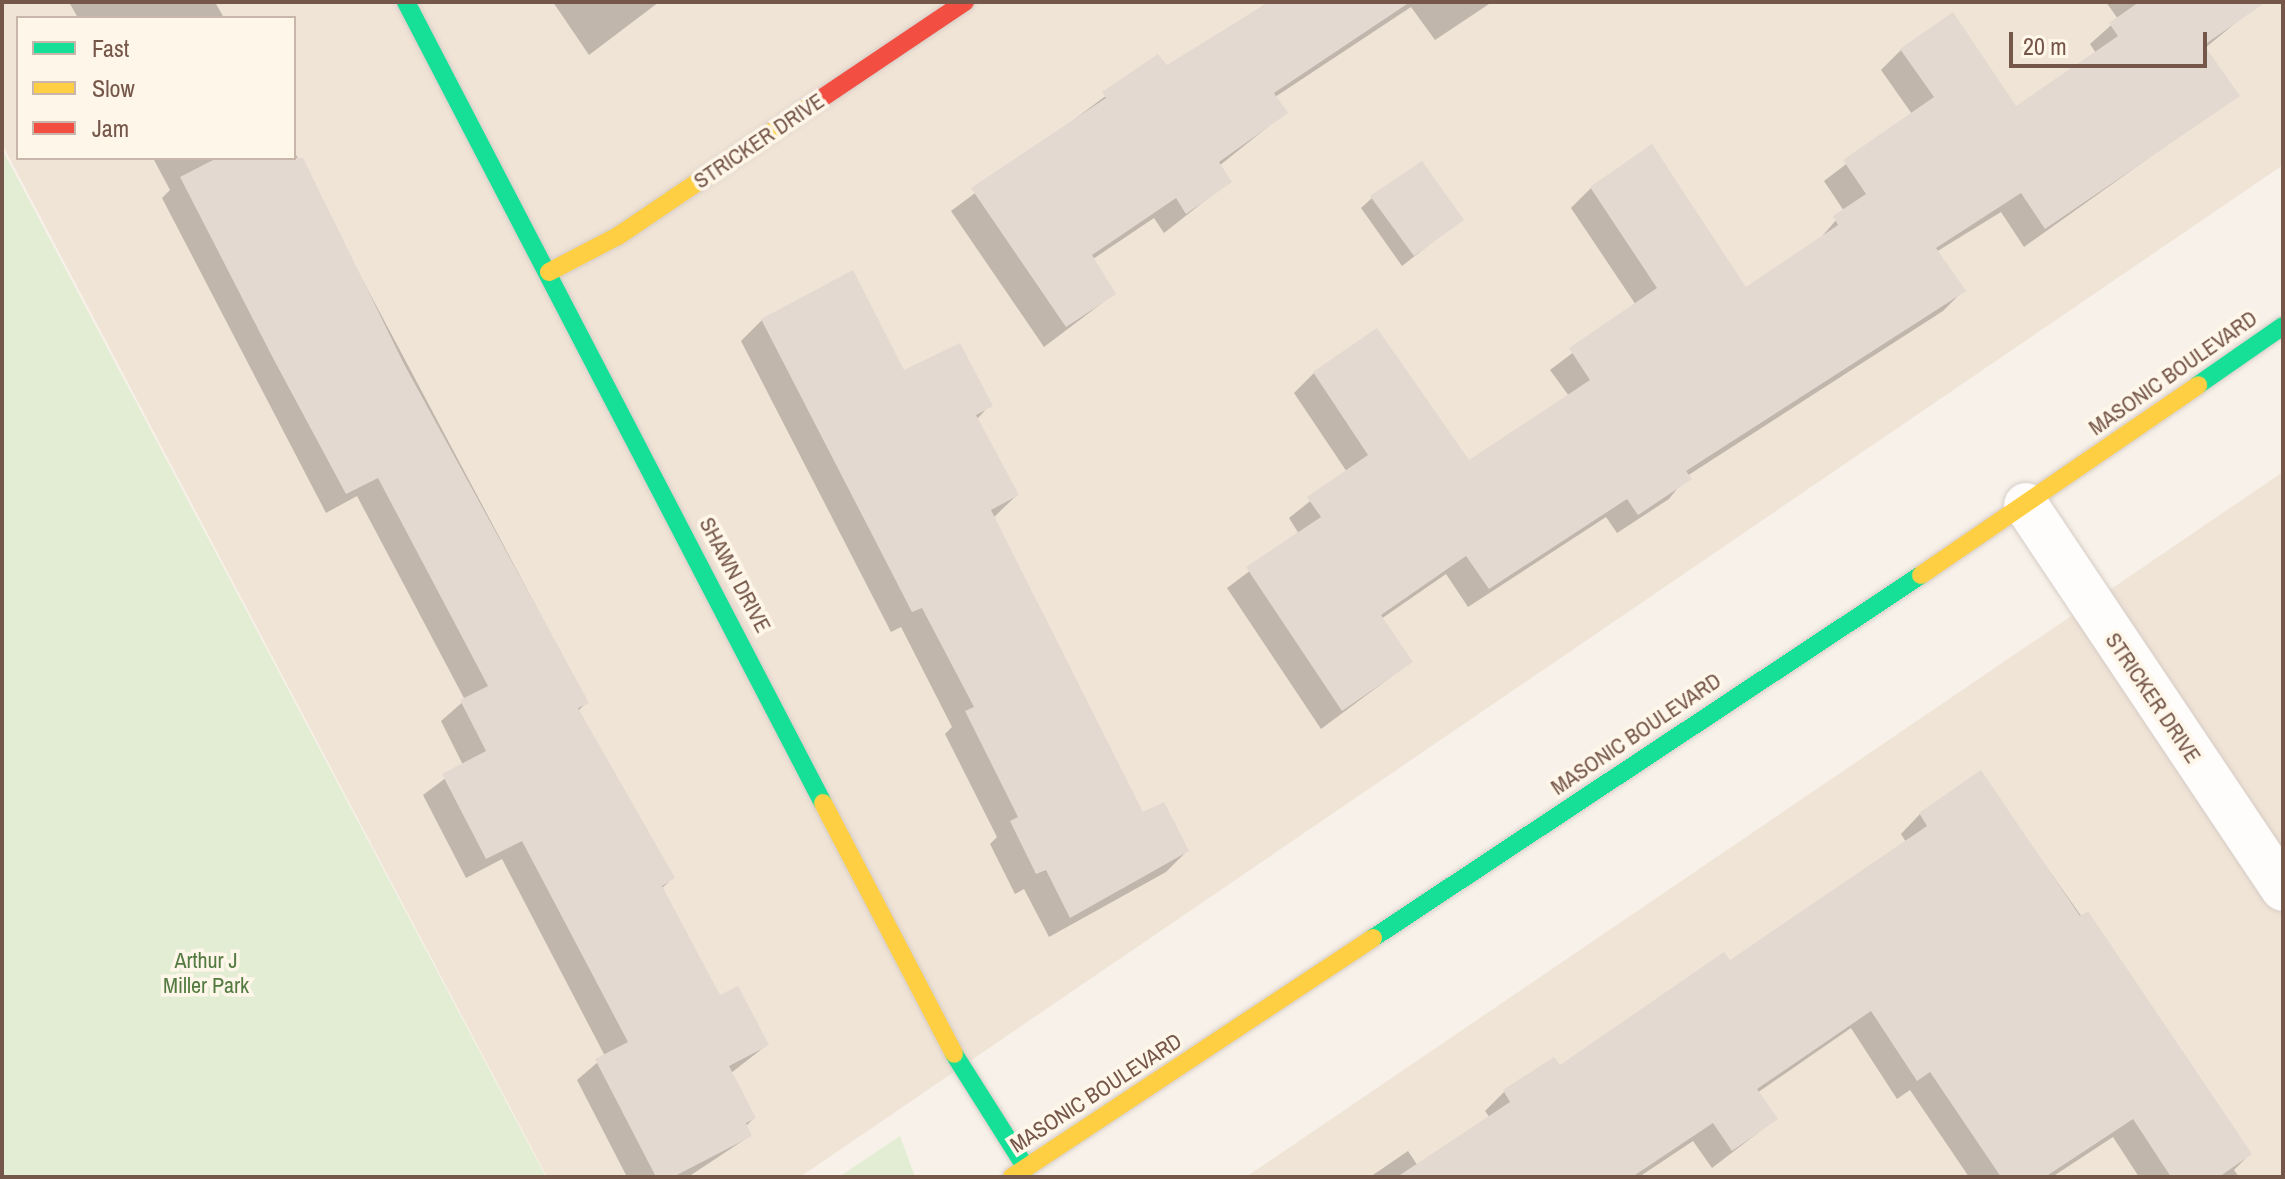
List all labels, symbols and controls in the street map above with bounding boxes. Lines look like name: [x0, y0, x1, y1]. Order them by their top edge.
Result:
legend: [16, 16, 296, 160]
scale bar: [2013, 16, 2211, 66]
text: 20 m: [2023, 30, 2067, 62]
text: Fast: [92, 32, 129, 64]
text: Slow: [92, 72, 135, 104]
street label: STRICKER DRIVE: [689, 88, 829, 194]
text: Jam: [92, 112, 129, 144]
street label: MASONIC BOULEVARD: [2084, 305, 2262, 441]
street label: SHAWN DRIVE: [694, 513, 776, 637]
street label: STRICKER DRIVE: [2100, 628, 2206, 768]
street label: MASONIC BOULEVARD: [1546, 667, 1726, 801]
park label: Arthur J Miller Park: [163, 947, 249, 998]
street label: MASONIC BOULEVARD: [1005, 1028, 1187, 1158]

